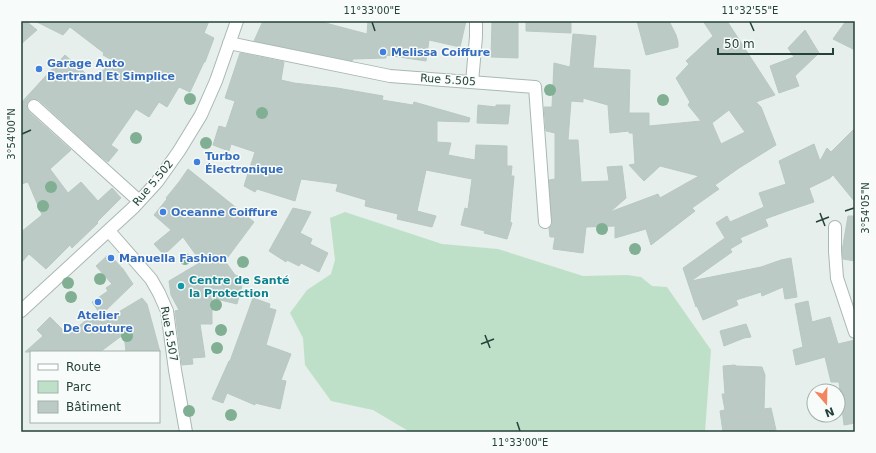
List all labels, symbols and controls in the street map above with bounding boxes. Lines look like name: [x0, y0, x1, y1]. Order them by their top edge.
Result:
text: 11°33'00"E: [344, 5, 400, 16]
text: 11°32'55"E: [722, 5, 778, 16]
scale bar: [718, 30, 833, 56]
text: 50 m: [724, 37, 755, 51]
place label: Melissa Coiffure: [391, 46, 490, 59]
marker: Melissa Coiffure: [378, 47, 388, 57]
place label: Garage Auto Bertrand Et Simplice: [47, 57, 175, 83]
marker: Garage Auto Bertrand Et Simplice: [34, 64, 44, 74]
street label: Rue 5.505: [420, 72, 476, 88]
text: 3°54'00"N: [6, 108, 17, 160]
place label: Turbo Électronique: [205, 150, 283, 176]
street label: Rue 5.502: [130, 157, 176, 209]
marker: Turbo Électronique: [192, 157, 202, 167]
text: 3°54'05"N: [860, 182, 871, 234]
place label: Oceanne Coiffure: [171, 206, 278, 219]
marker: Oceanne Coiffure: [158, 207, 168, 217]
place label: Manuella Fashion: [119, 252, 227, 265]
marker: Manuella Fashion: [106, 253, 116, 263]
place label: Centre de Santé la Protection: [189, 274, 289, 300]
marker: Centre de Santé la Protection: [176, 281, 186, 291]
marker: Atelier De Couture: [93, 297, 103, 307]
street label: Rue 5.507: [158, 305, 180, 363]
place label: Atelier De Couture: [63, 309, 133, 335]
legend: [30, 351, 160, 423]
text: Route: [66, 360, 101, 374]
text: Parc: [66, 380, 91, 394]
north arrow: [806, 383, 846, 423]
text: Bâtiment: [66, 400, 121, 414]
text: N: [823, 404, 836, 420]
text: 11°33'00"E: [492, 437, 548, 448]

